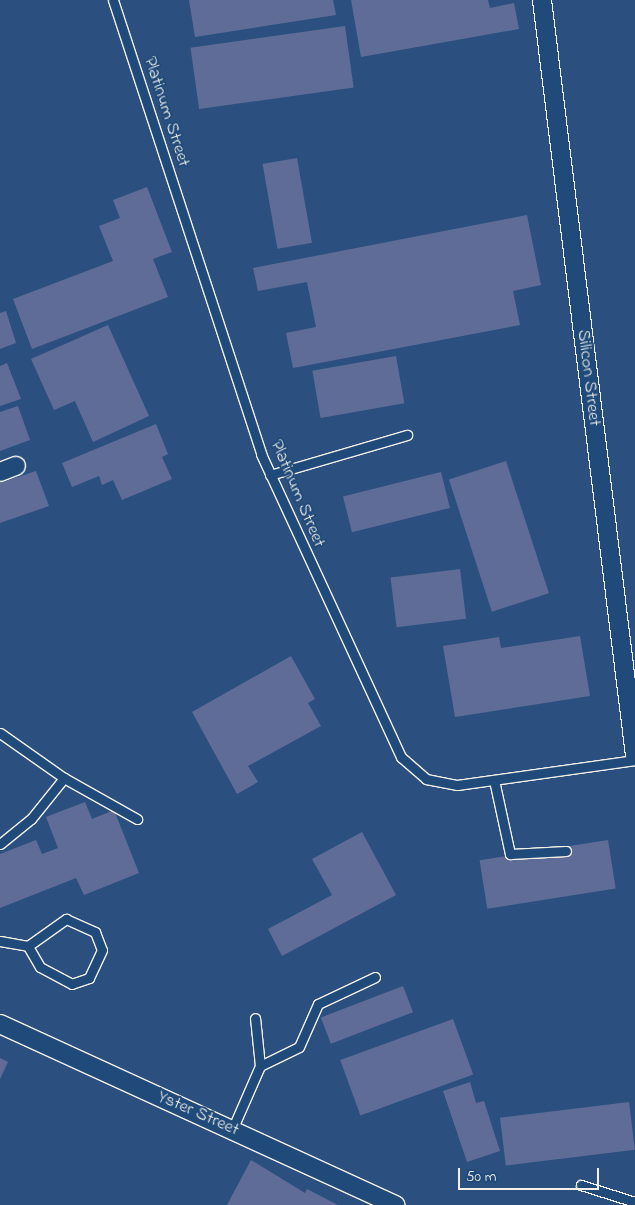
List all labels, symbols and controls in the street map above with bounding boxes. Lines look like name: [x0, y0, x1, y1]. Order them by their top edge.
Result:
street label: Platinum Street: [138, 54, 194, 170]
street label: Silicon Street: [571, 328, 605, 428]
street label: Platinum Street: [265, 437, 329, 551]
street label: Yster Street: [154, 1086, 242, 1142]
scale bar: [460, 1158, 601, 1190]
text: 50 m: [466, 1166, 496, 1188]

